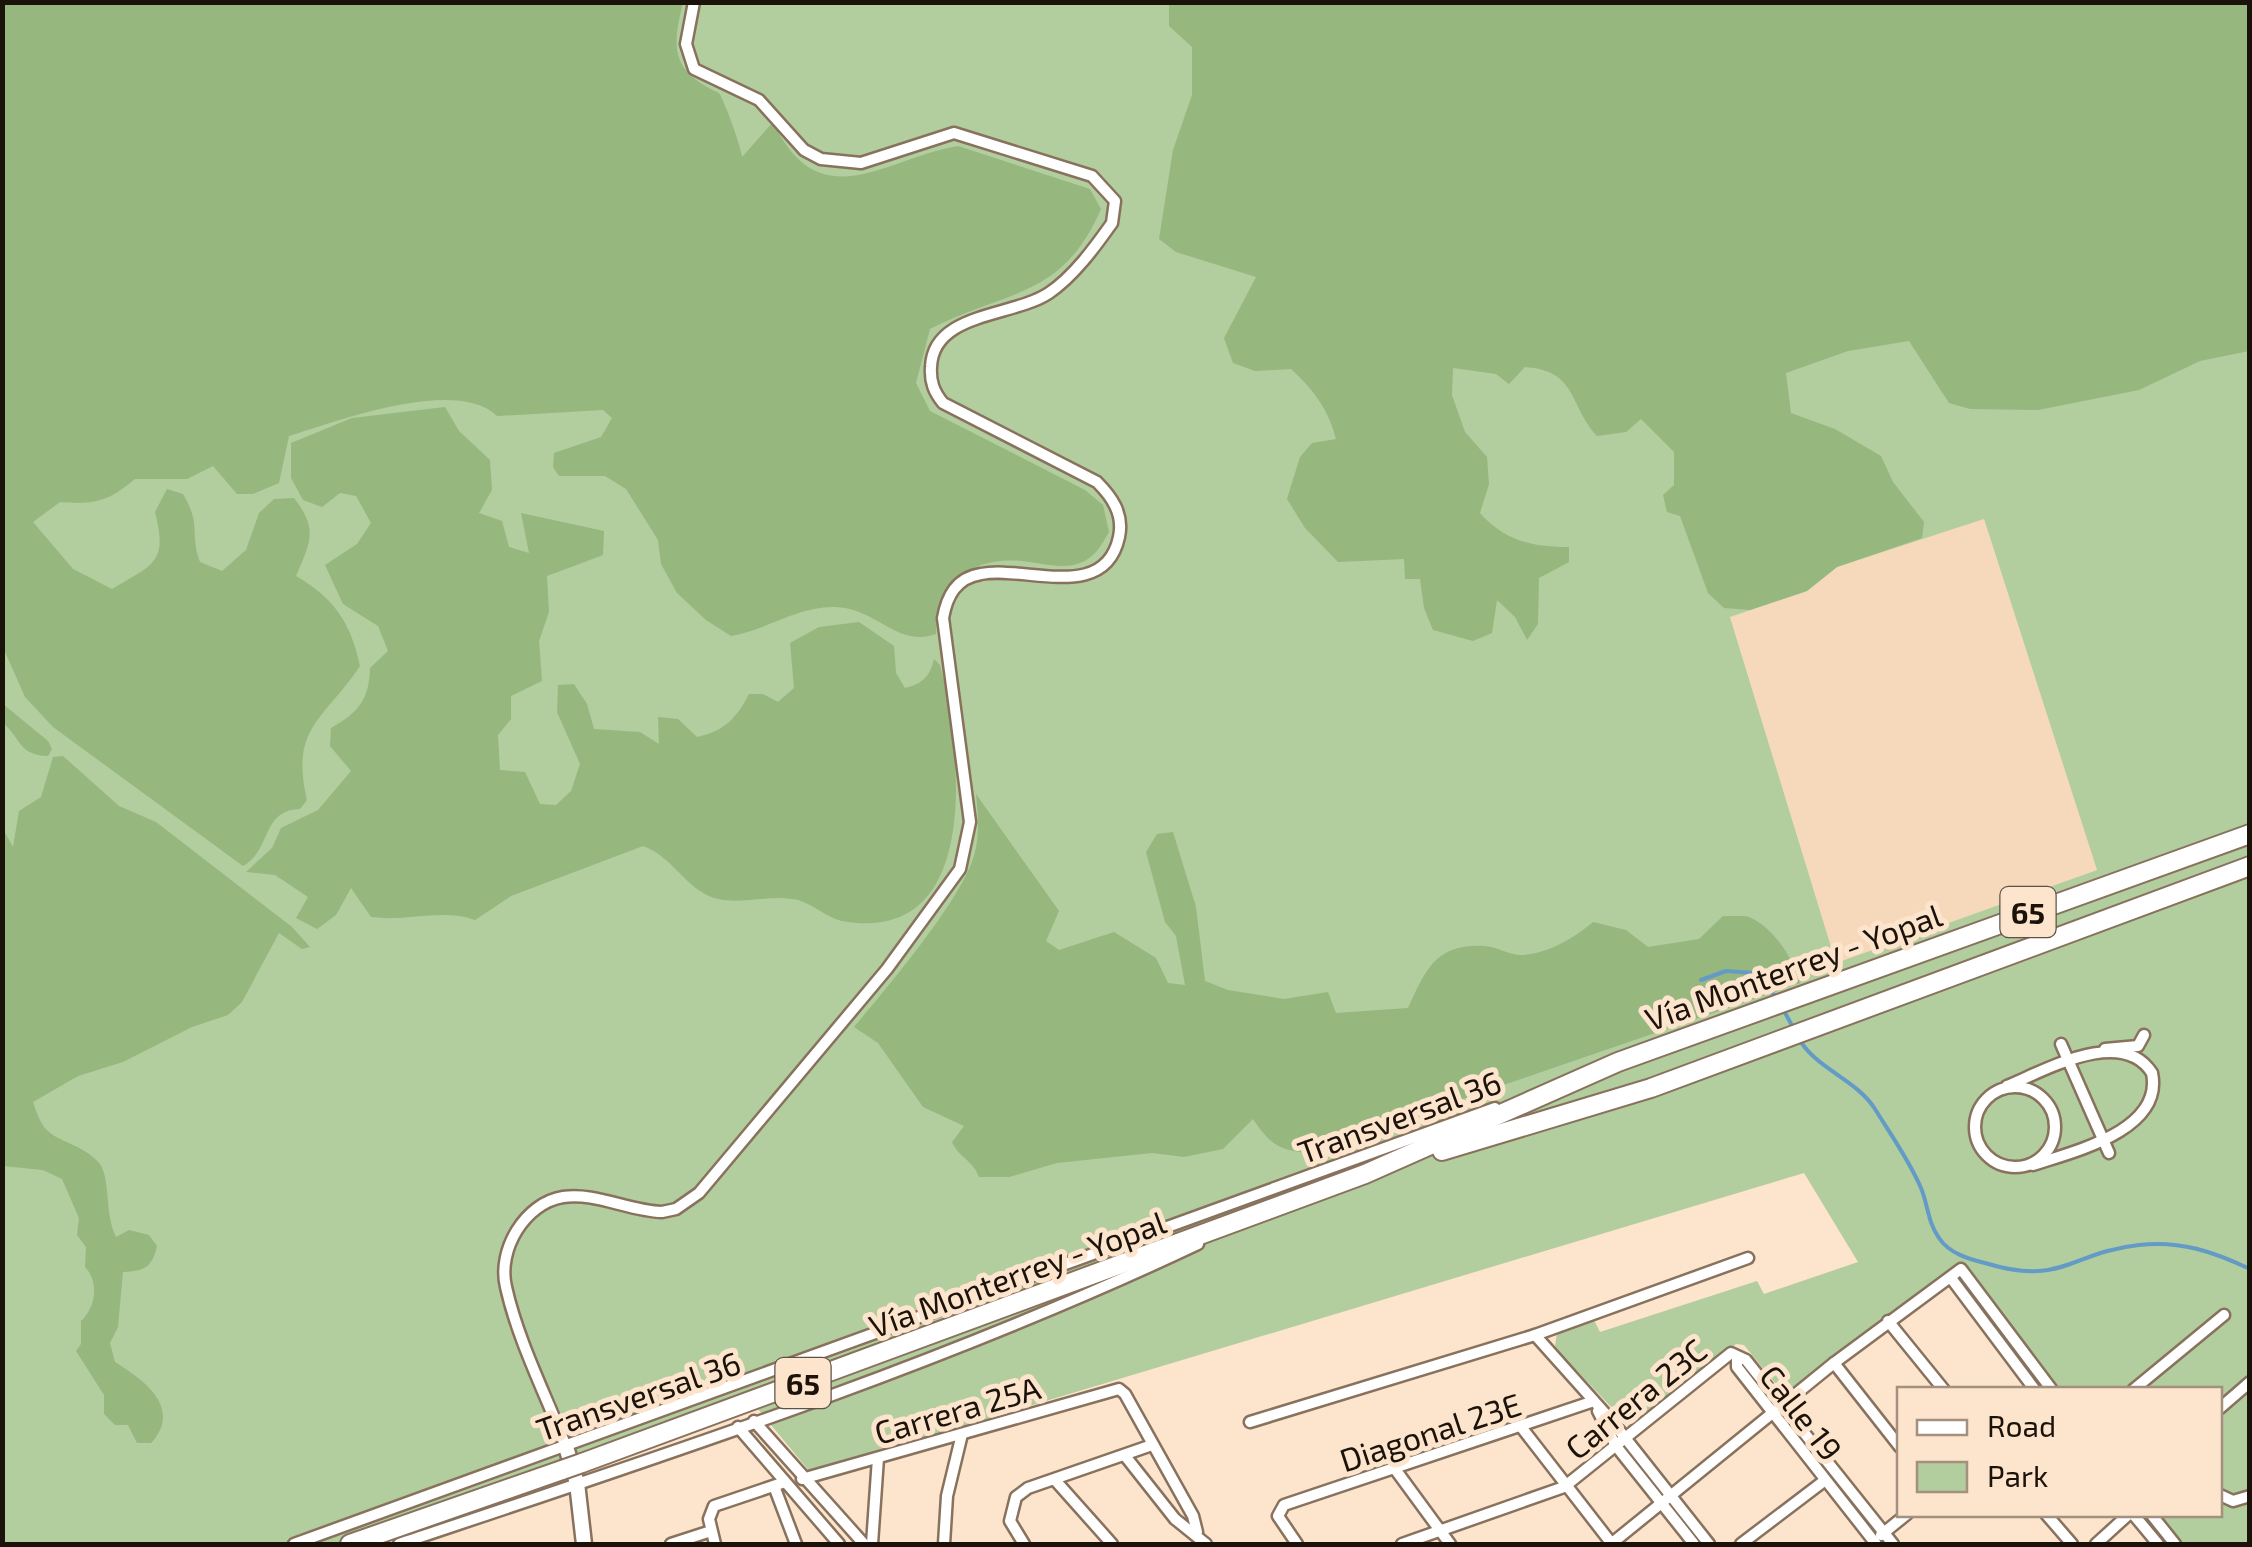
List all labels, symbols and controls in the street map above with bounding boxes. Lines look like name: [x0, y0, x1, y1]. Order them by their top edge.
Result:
road number: 65: [2000, 887, 2056, 937]
street label: Vía Monterrey - Yopal: [1640, 895, 1947, 1037]
street label: Transversal 36: [1292, 1062, 1506, 1170]
street label: Vía Monterrey - Yopal: [864, 1202, 1171, 1344]
street label: Carrera 23C: [1557, 1330, 1713, 1466]
street label: Transversal 36: [531, 1342, 745, 1448]
street label: Calle 19: [1753, 1357, 1851, 1467]
road number: 65: [776, 1358, 830, 1408]
street label: Carrera 25A: [870, 1367, 1044, 1451]
street label: Diagonal 23E: [1335, 1384, 1525, 1478]
legend: [1897, 1387, 2222, 1517]
text: Road: [1987, 1407, 2056, 1443]
text: Park: [1987, 1457, 2048, 1493]

